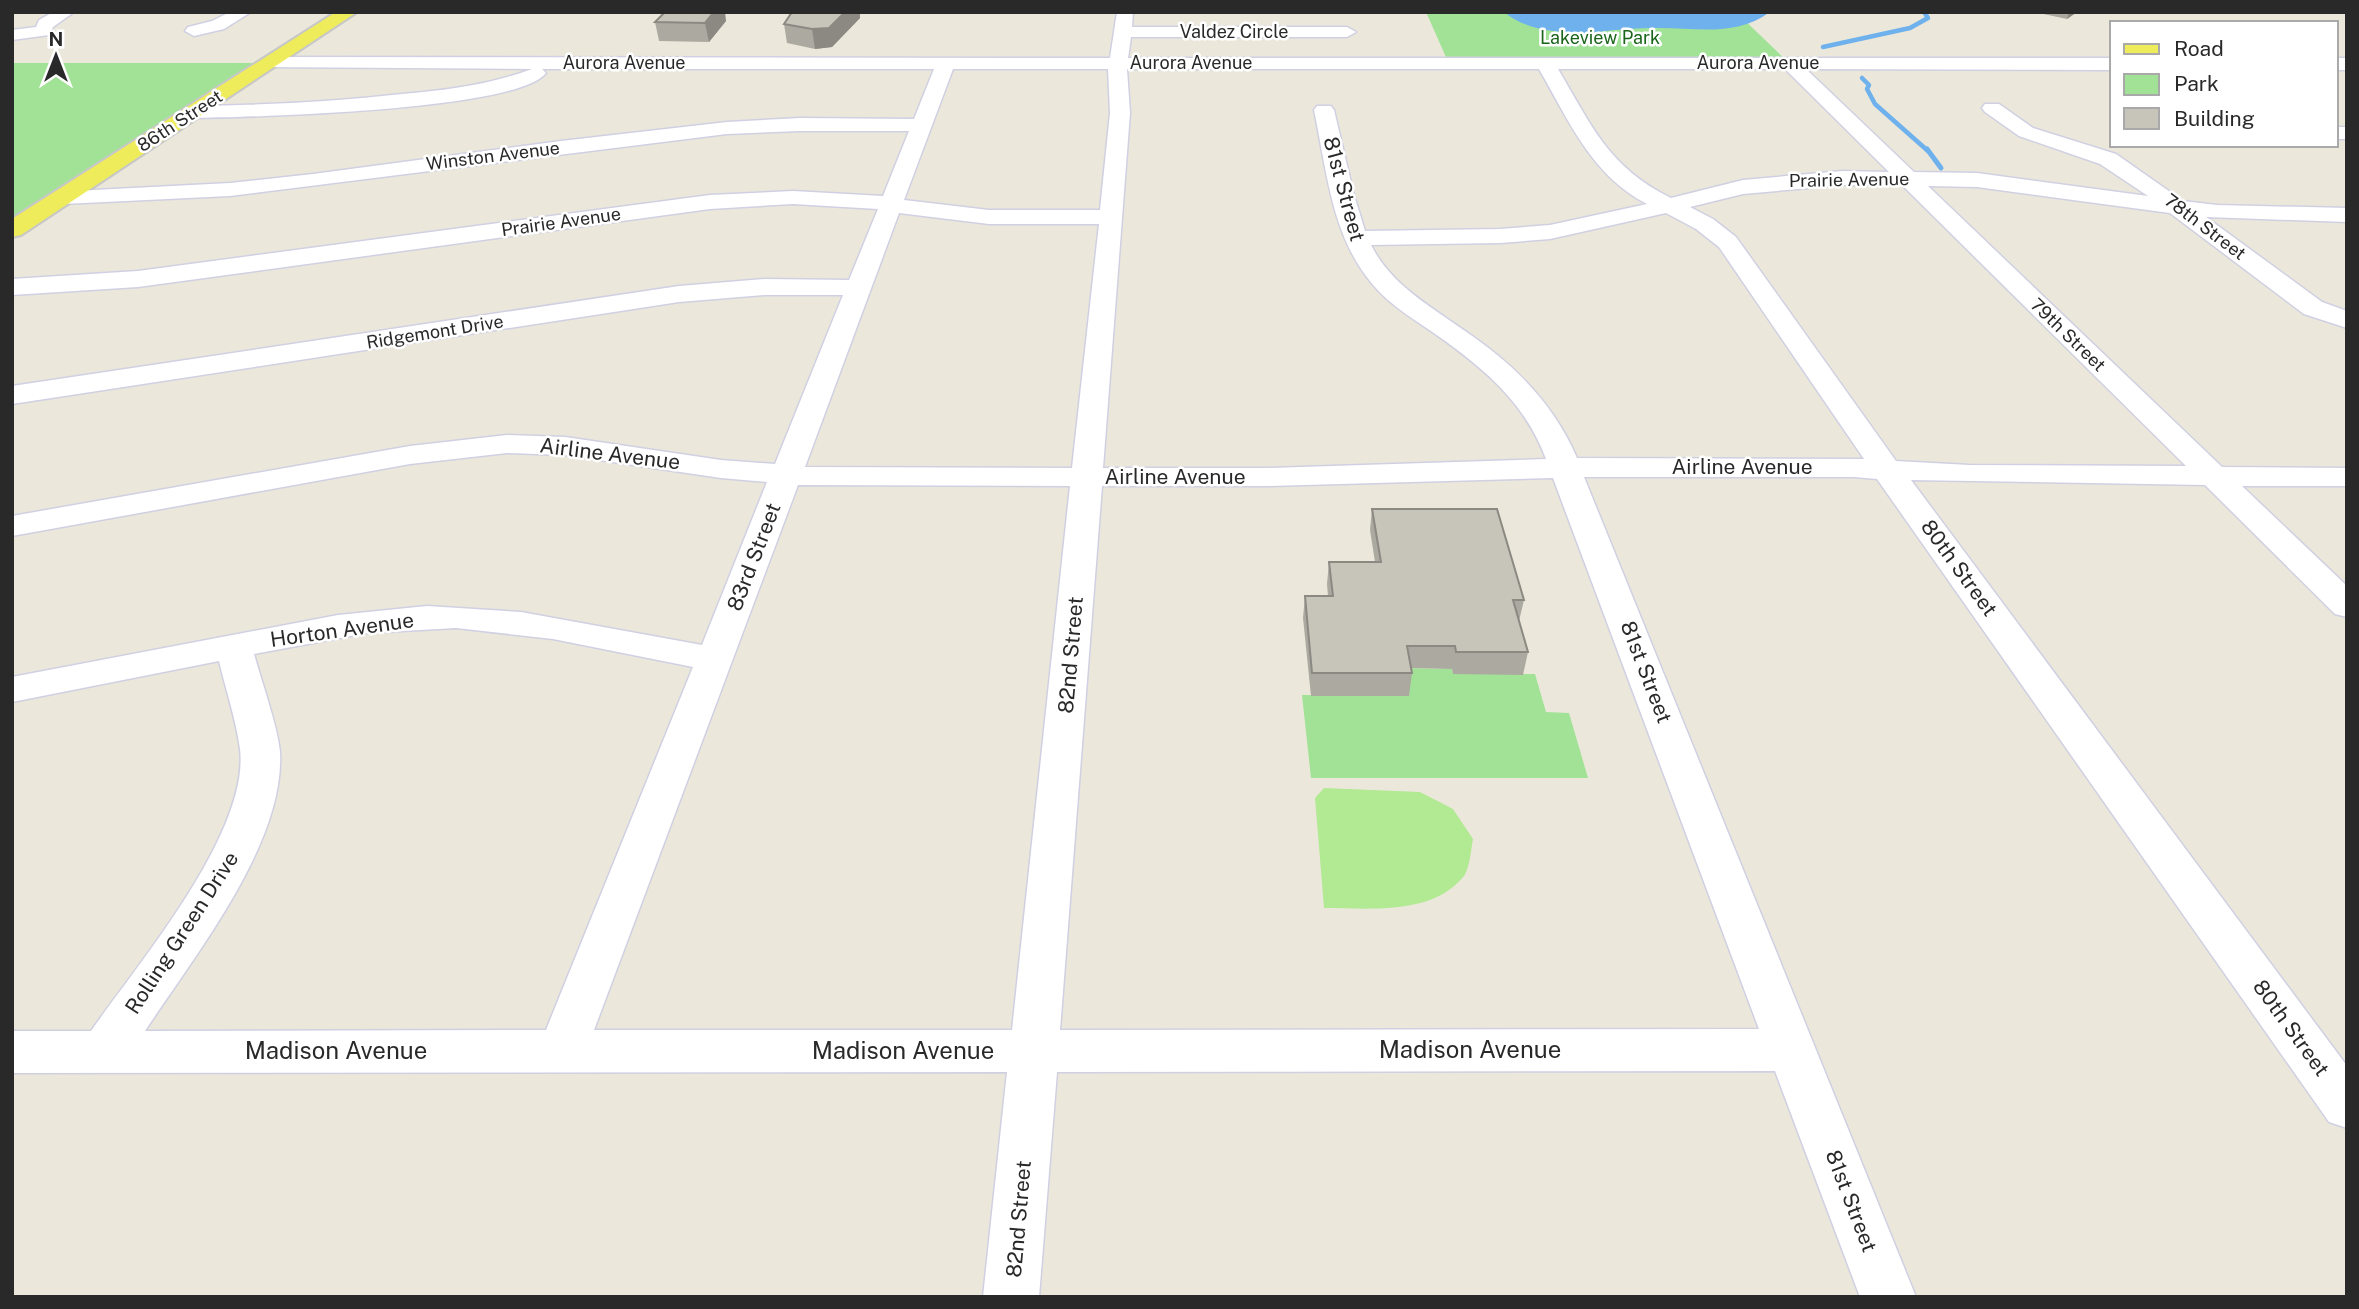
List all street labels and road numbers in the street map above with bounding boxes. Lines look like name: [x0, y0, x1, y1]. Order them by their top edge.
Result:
street label: Valdez Circle: [1180, 21, 1288, 42]
street label: Aurora Avenue: [562, 52, 686, 73]
street label: Aurora Avenue: [1129, 52, 1253, 73]
street label: Aurora Avenue: [1696, 52, 1820, 73]
street label: 86th Street: [133, 85, 226, 156]
street label: 81st Street: [1319, 134, 1370, 244]
street label: Winston Avenue: [425, 137, 561, 174]
street label: Prairie Avenue: [1789, 168, 1909, 191]
street label: 78th Street: [2160, 189, 2250, 264]
street label: Prairie Avenue: [500, 203, 622, 240]
street label: 79th Street: [2027, 294, 2110, 376]
street label: Ridgemont Drive: [365, 310, 505, 353]
street label: Airline Avenue: [538, 432, 682, 475]
street label: Airline Avenue: [1671, 454, 1813, 479]
street label: Airline Avenue: [1104, 464, 1246, 489]
street label: 83rd Street: [721, 499, 786, 614]
street label: 80th Street: [1916, 515, 2003, 621]
street label: 82nd Street: [1053, 595, 1088, 714]
street label: Horton Avenue: [268, 607, 415, 652]
street label: 81st Street: [1616, 617, 1677, 726]
street label: Rolling Green Drive: [120, 847, 243, 1019]
street label: 80th Street: [2248, 975, 2335, 1081]
street label: Madison Avenue: [1379, 1035, 1561, 1063]
street label: Madison Avenue: [245, 1036, 427, 1064]
street label: Madison Avenue: [812, 1036, 994, 1064]
street label: 81st Street: [1821, 1146, 1882, 1255]
street label: 82nd Street: [1001, 1159, 1036, 1278]

